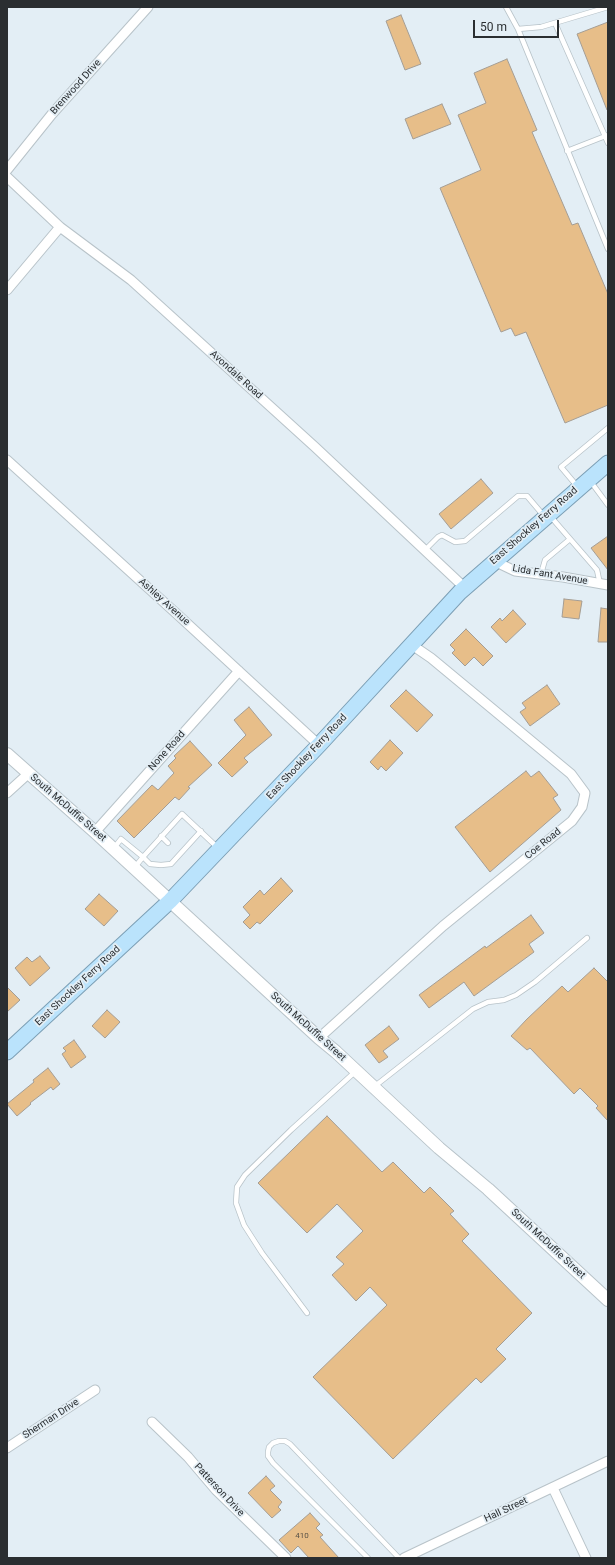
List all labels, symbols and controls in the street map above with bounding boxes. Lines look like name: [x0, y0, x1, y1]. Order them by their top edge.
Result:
scale bar: [475, 12, 561, 38]
text: 50 m: [480, 20, 507, 34]
street label: Brenwood Drive: [48, 57, 104, 117]
street label: Avondale Road: [207, 348, 265, 402]
street label: East Shockley Ferry Road: [488, 485, 580, 567]
street label: Lida Fant Avenue: [511, 562, 589, 588]
street label: Ashley Avenue: [136, 576, 192, 628]
street label: East Shockley Ferry Road: [264, 712, 350, 802]
street label: None Road: [146, 729, 188, 773]
street label: South McDuffie Street: [27, 772, 109, 844]
street label: Coe Road: [523, 826, 563, 862]
street label: East Shockley Ferry Road: [33, 943, 123, 1029]
street label: South McDuffie Street: [268, 990, 348, 1064]
street label: South McDuffie Street: [508, 1206, 588, 1282]
street label: Sherman Drive: [21, 1396, 81, 1442]
street label: Patterson Drive: [191, 1461, 247, 1519]
street label: Hall Street: [482, 1495, 530, 1525]
house number: 410: [295, 1531, 309, 1541]

